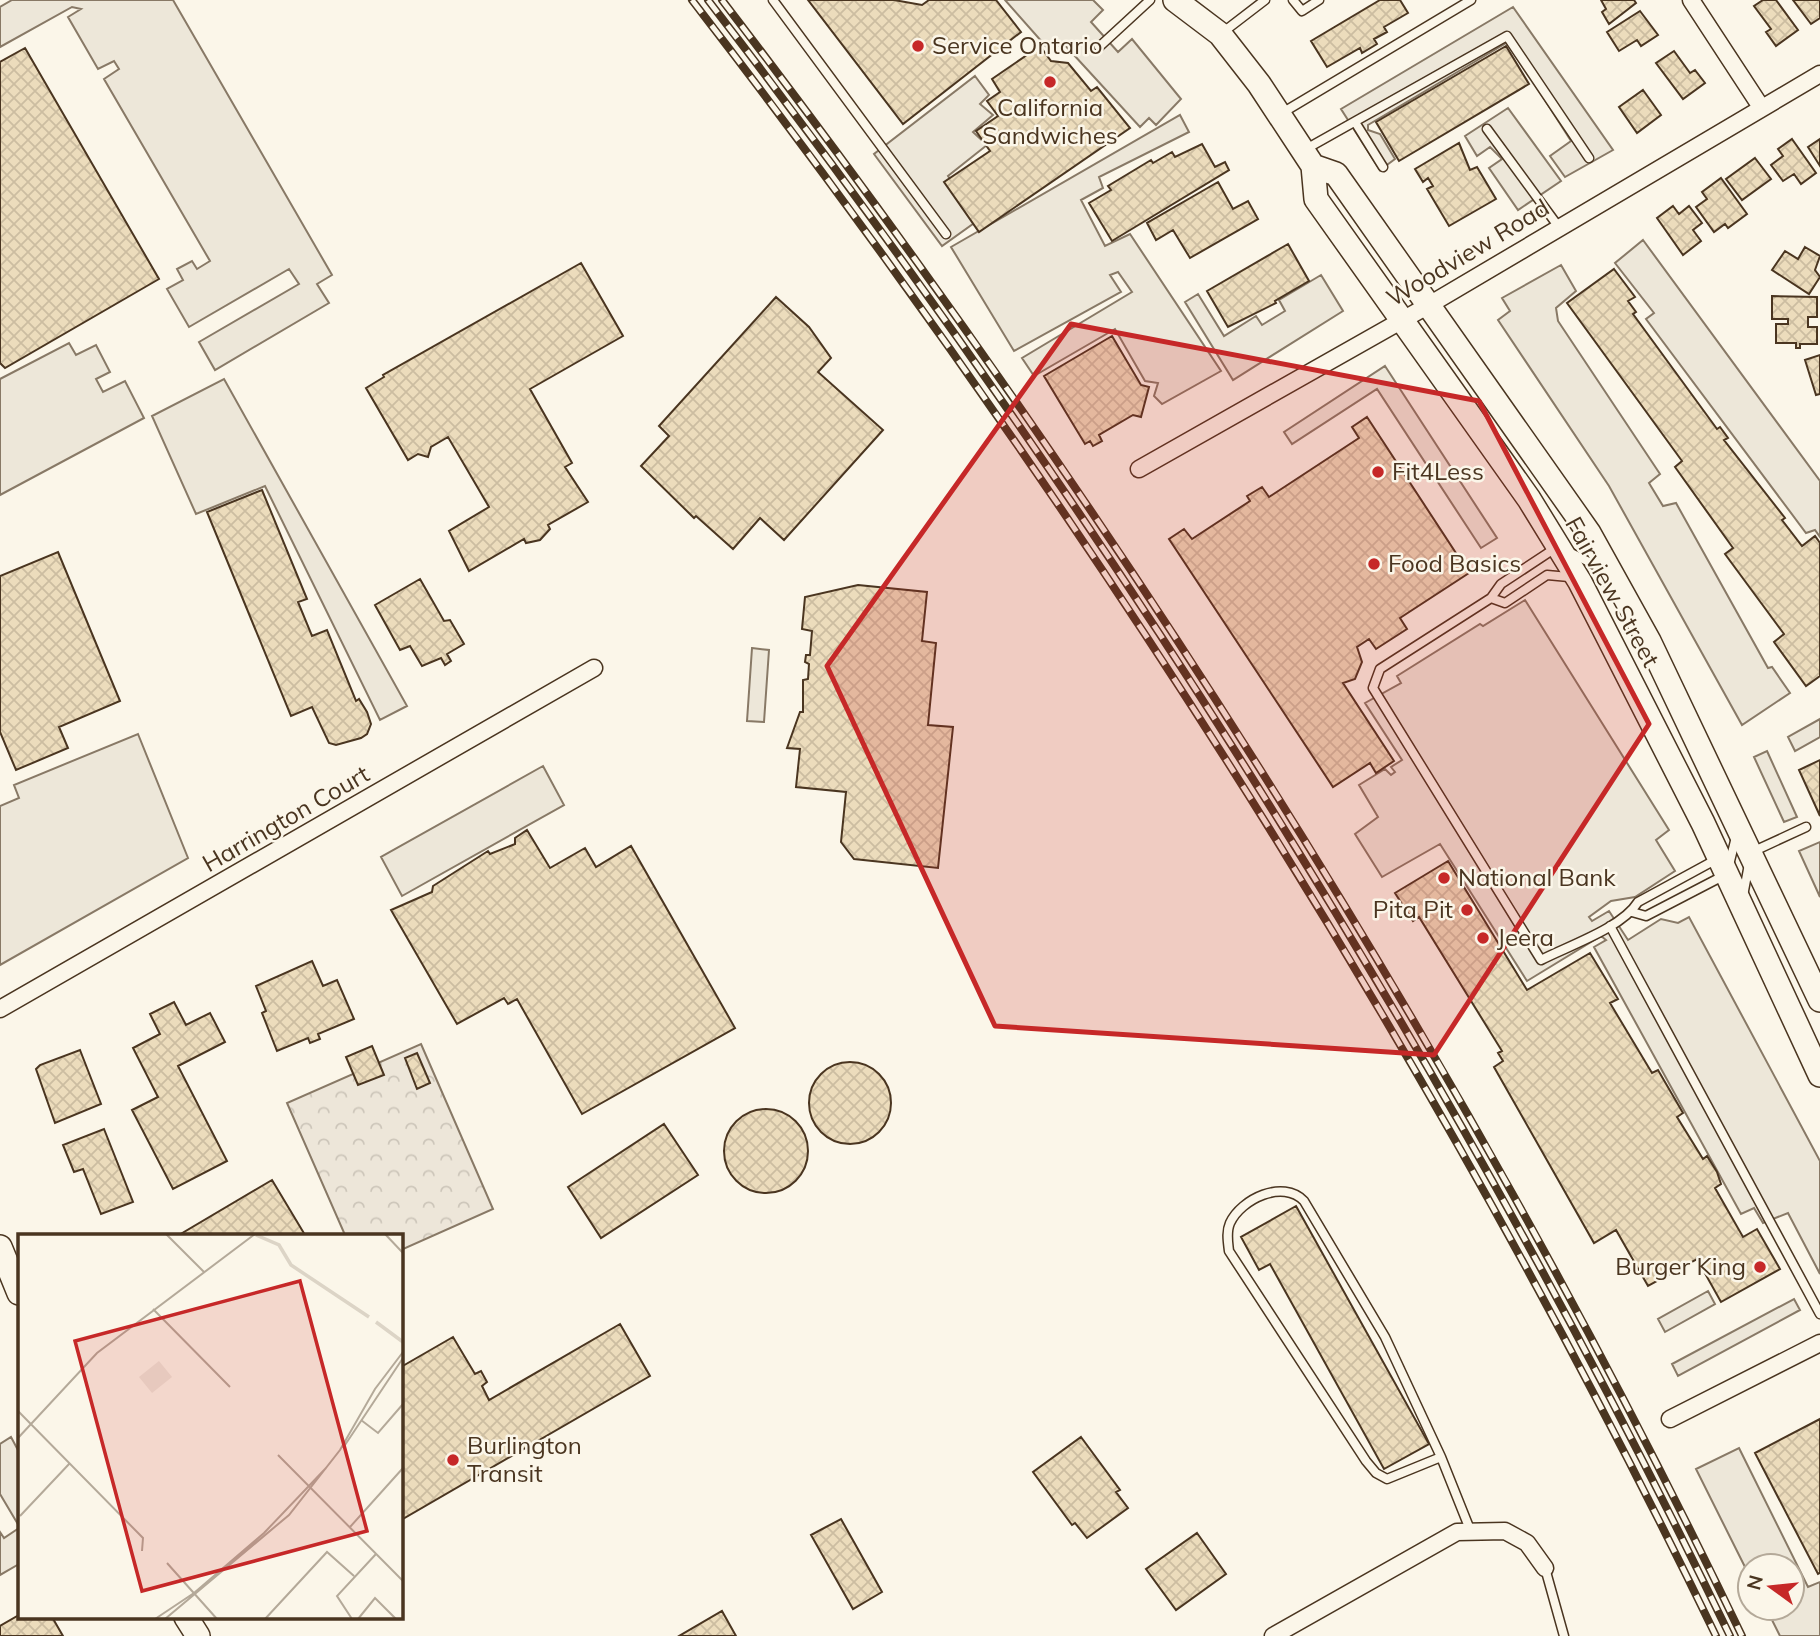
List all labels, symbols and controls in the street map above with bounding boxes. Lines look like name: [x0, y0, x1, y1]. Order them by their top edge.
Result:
place label: Service Ontario: [932, 30, 1102, 60]
marker: Service Ontario: [910, 38, 926, 54]
marker: California Sandwiches: [1042, 74, 1058, 90]
place label: California Sandwiches: [982, 92, 1118, 150]
street label: Woodview Road: [1381, 192, 1554, 312]
place label: Fit4Less: [1392, 456, 1484, 486]
marker: Fit4Less: [1370, 464, 1386, 480]
street label: Fairview Street: [1559, 511, 1667, 672]
place label: Food Basics: [1388, 548, 1521, 578]
marker: Food Basics: [1366, 556, 1382, 572]
street label: Harrington Court: [197, 758, 374, 878]
place label: National Bank: [1458, 862, 1616, 892]
marker: National Bank: [1436, 870, 1452, 886]
place label: Pita Pit: [1373, 894, 1453, 924]
marker: Pita Pit: [1459, 902, 1475, 918]
place label: Jeera: [1497, 922, 1554, 952]
marker: Jeera: [1475, 930, 1491, 946]
inset map: [18, 1234, 402, 1618]
place label: Burger King: [1615, 1251, 1746, 1281]
marker: Burger King: [1752, 1259, 1768, 1275]
place label: Burlington Transit: [467, 1430, 582, 1488]
marker: Burlington Transit: [445, 1452, 461, 1468]
north arrow: [1736, 1552, 1806, 1622]
text: N: [1741, 1573, 1768, 1593]

